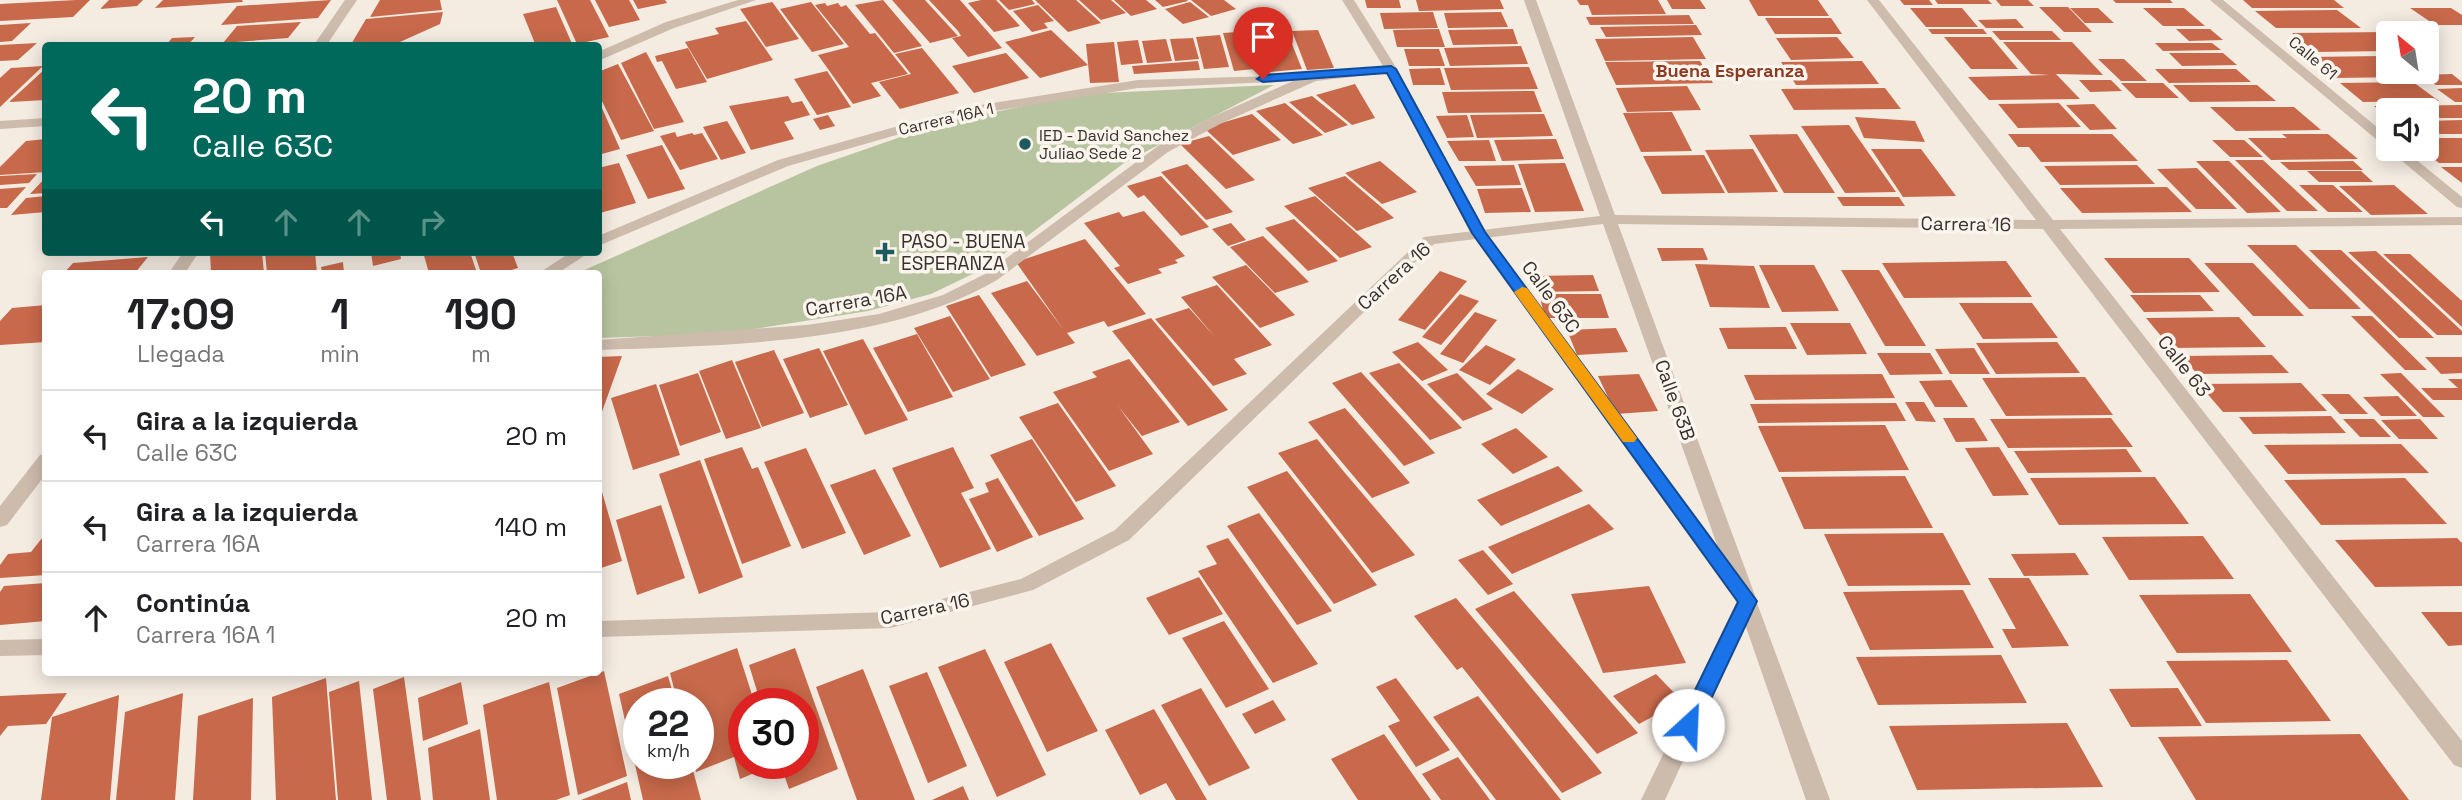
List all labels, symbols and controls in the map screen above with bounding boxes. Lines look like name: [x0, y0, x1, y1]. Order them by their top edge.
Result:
pin: [1233, 7, 1293, 79]
icon: arrive: [1244, 18, 1282, 56]
north arrow: [2376, 21, 2440, 84]
map controls: [2376, 21, 2439, 161]
street label: Calle 61: [2284, 32, 2342, 84]
district label: Buena Esperanza: [1656, 59, 1805, 82]
text: 20 m: [192, 65, 307, 127]
icon: left: [77, 70, 168, 161]
street label: Carrera 16A 1: [896, 98, 996, 140]
button: sound: [2376, 98, 2439, 161]
place label: IED - David Sanchez Juliao Sede 2: [1039, 125, 1189, 164]
text: Calle 63C: [192, 126, 333, 166]
marker: IED - David Sanchez Juliao Sede 2: [1017, 136, 1033, 152]
icon: left: [194, 203, 232, 241]
icon: ahead: [267, 203, 305, 241]
icon: ahead: [340, 203, 378, 241]
icon: right: [413, 203, 451, 241]
street label: Carrera 16: [1920, 211, 2012, 237]
place label: PASO - BUENA ESPERANZA: [901, 229, 1025, 276]
street label: Carrera 16: [1352, 236, 1436, 316]
marker: PASO - BUENA ESPERANZA: [875, 242, 895, 262]
street label: Calle 63C: [1516, 256, 1586, 338]
street label: Carrera 16A: [803, 280, 909, 322]
text: 17:09: [127, 288, 235, 341]
text: 1: [330, 288, 349, 341]
text: 190: [445, 288, 517, 341]
street label: Calle 63: [2152, 330, 2216, 402]
text: Llegada: [137, 339, 225, 369]
text: min: [320, 339, 360, 369]
text: m: [471, 339, 491, 369]
street label: Calle 63B: [1649, 356, 1701, 444]
text: Gira a la izquierda: [136, 404, 358, 438]
icon: left: [77, 417, 115, 455]
text: 20 m: [506, 419, 567, 453]
text: Calle 63C: [136, 438, 238, 468]
text: Gira a la izquierda: [136, 495, 358, 529]
icon: left: [77, 508, 115, 546]
text: 140 m: [494, 510, 567, 544]
text: Carrera 16A: [136, 529, 260, 559]
text: Continúa: [136, 586, 250, 620]
street label: Carrera 16: [878, 587, 972, 631]
icon: ahead: [77, 599, 115, 637]
text: 20 m: [506, 601, 567, 635]
text: Carrera 16A 1: [136, 620, 275, 650]
speed limit sign: 30: [728, 688, 819, 779]
position arrow: [1651, 688, 1725, 762]
text: 22: [648, 702, 689, 746]
text: km/h: [647, 739, 690, 762]

